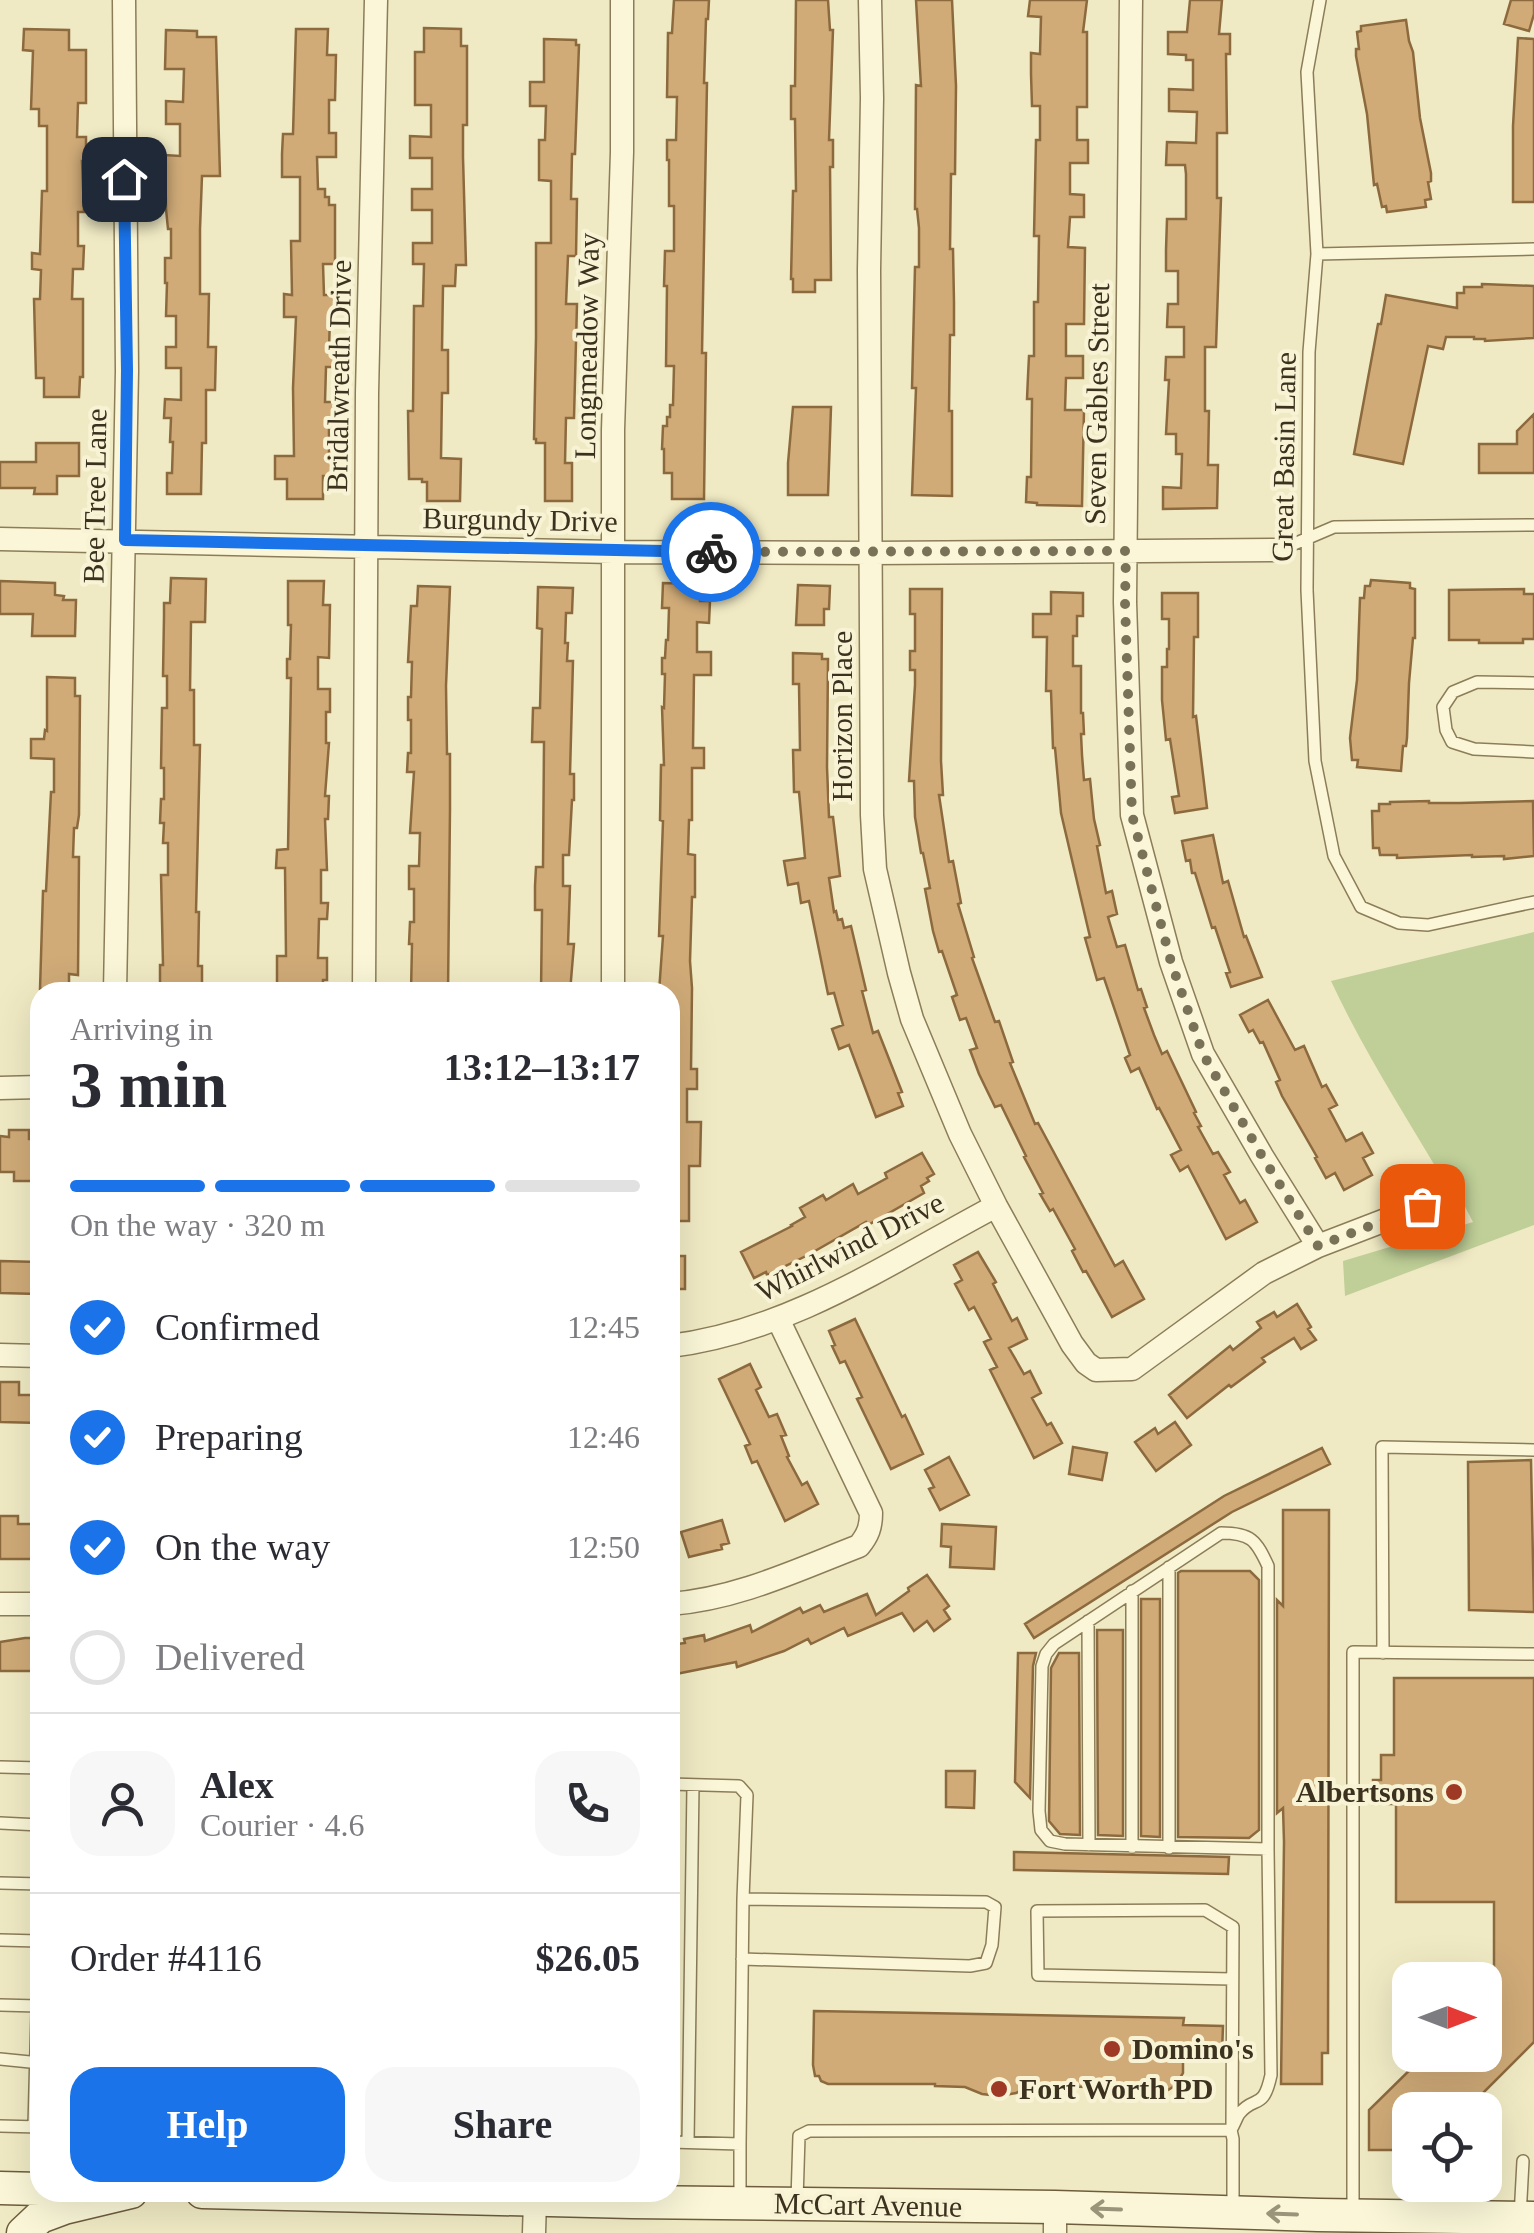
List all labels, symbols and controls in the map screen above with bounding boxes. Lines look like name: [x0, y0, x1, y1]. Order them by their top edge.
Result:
pin: [82, 137, 167, 222]
icon: home: [97, 152, 152, 207]
street label: Longmeadow Way: [568, 233, 605, 459]
street label: Bridalwreath Drive: [320, 260, 357, 492]
street label: Seven Gables Street: [1078, 282, 1115, 525]
street label: Great Basin Lane: [1265, 352, 1302, 562]
street label: Bee Tree Lane: [76, 408, 113, 584]
street label: Burgundy Drive: [422, 501, 618, 538]
courier: [661, 502, 761, 602]
icon: bike: [684, 525, 739, 580]
street label: Horizon Place: [825, 631, 858, 801]
text: Arriving in: [70, 1011, 213, 1047]
text: 13:12–13:17: [444, 1046, 640, 1088]
text: 3 min: [70, 1049, 227, 1121]
pin: [1380, 1164, 1465, 1249]
icon: bag: [1395, 1179, 1450, 1234]
street label: Whirlwind Drive: [751, 1185, 949, 1308]
text: On the way · 320 m: [70, 1207, 325, 1243]
icon: check: [70, 1300, 125, 1355]
text: Confirmed: [155, 1306, 320, 1348]
text: 12:45: [567, 1309, 640, 1345]
icon: check: [70, 1410, 125, 1465]
text: Preparing: [155, 1416, 303, 1458]
text: 12:46: [567, 1419, 640, 1455]
icon: check: [70, 1520, 125, 1575]
text: On the way: [155, 1526, 330, 1568]
text: 12:50: [567, 1529, 640, 1565]
text: Delivered: [155, 1636, 305, 1678]
button: person: [70, 1751, 175, 1856]
button: phone: [535, 1751, 640, 1856]
text: Alex: [200, 1764, 274, 1806]
place label: Albertsons: [1296, 1775, 1434, 1808]
marker: Albertsons: [1443, 1781, 1465, 1803]
text: Courier · 4.6: [200, 1807, 364, 1843]
text: Order #4116: [70, 1937, 262, 1979]
text: $26.05: [536, 1937, 640, 1979]
north arrow: [1392, 1962, 1502, 2072]
map controls: [1392, 1962, 1502, 2202]
place label: Domino's: [1132, 2032, 1254, 2065]
marker: Domino's: [1101, 2038, 1123, 2060]
button: Help: [70, 2067, 345, 2182]
button: Share: [365, 2067, 640, 2182]
place label: Fort Worth PD: [1019, 2072, 1213, 2105]
marker: Fort Worth PD: [988, 2078, 1010, 2100]
button: locate: [1392, 2092, 1502, 2202]
street label: McCart Avenue: [773, 2186, 963, 2223]
one-way arrow: [1091, 2199, 1123, 2218]
one-way arrow: [1267, 2205, 1299, 2224]

